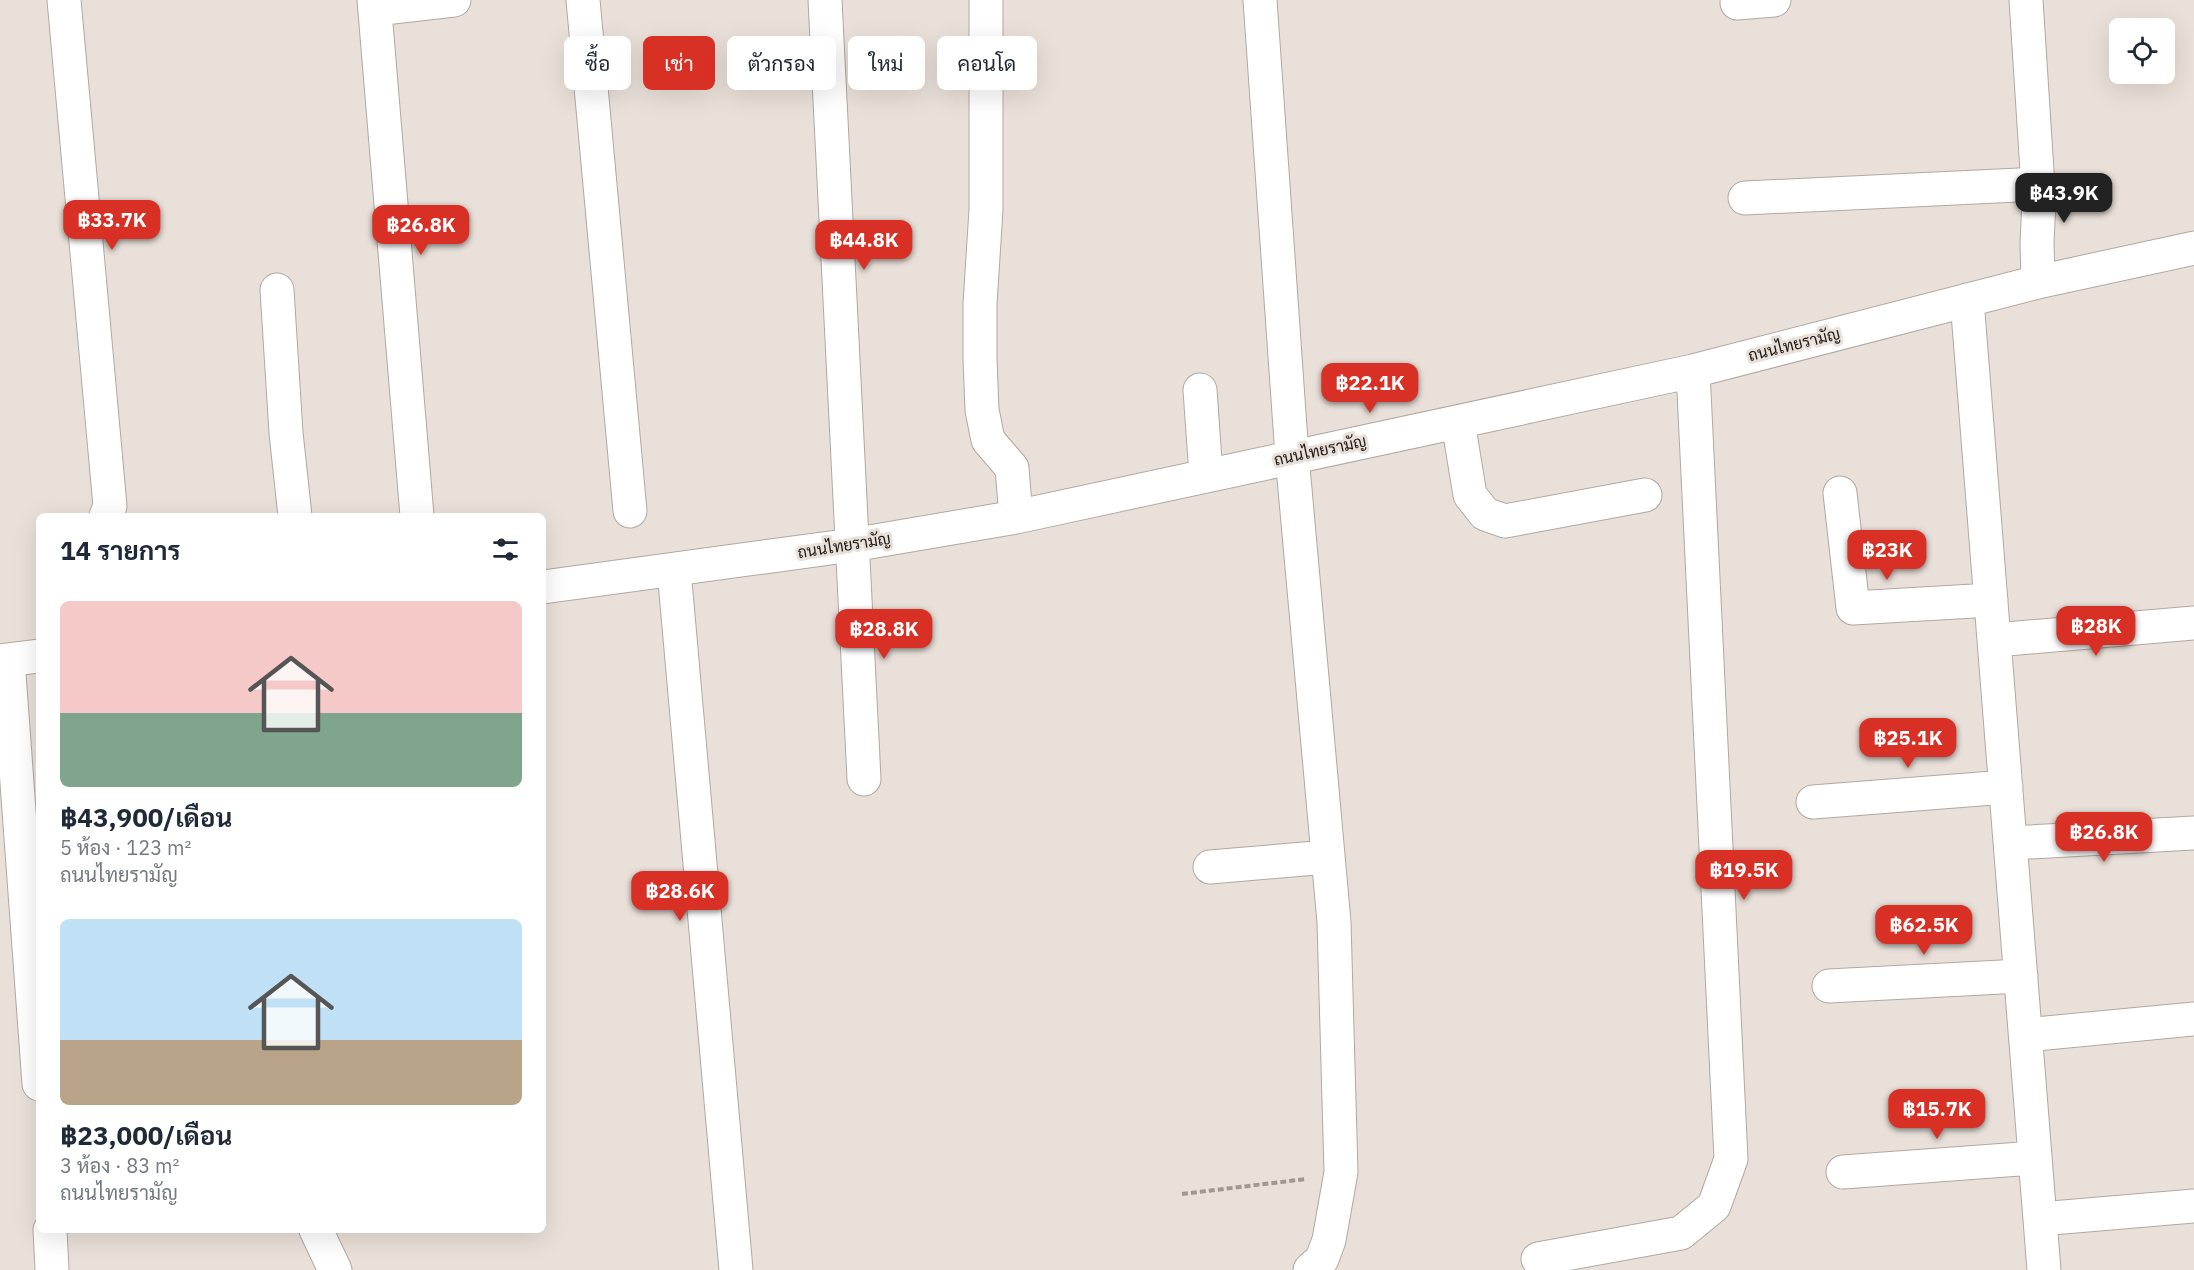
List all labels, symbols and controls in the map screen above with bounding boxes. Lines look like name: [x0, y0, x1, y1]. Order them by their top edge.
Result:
map controls: [2109, 18, 2175, 84]
button: locate: [2109, 18, 2175, 84]
chip: ซื้อ: [564, 36, 631, 90]
chip: เช่า: [643, 36, 715, 90]
chip: ตัวกรอง: [727, 36, 836, 90]
chip: ใหม่: [848, 36, 925, 90]
chip: คอนโด: [937, 36, 1037, 90]
pin: ฿43.9K: [2015, 173, 2113, 224]
text: ฿43.9K: [2029, 179, 2099, 206]
pin: ฿33.7K: [63, 200, 161, 251]
pin: ฿26.8K: [372, 205, 470, 256]
text: ฿33.7K: [77, 206, 147, 233]
text: ฿26.8K: [386, 211, 456, 238]
pin: ฿44.8K: [815, 220, 913, 271]
text: ฿44.8K: [829, 226, 899, 253]
street label: ถนนไทยรามัญ: [1746, 322, 1842, 365]
pin: ฿22.1K: [1321, 363, 1419, 414]
text: ฿22.1K: [1335, 369, 1405, 396]
street label: ถนนไทยรามัญ: [1272, 429, 1368, 470]
street label: ถนนไทยรามัญ: [796, 527, 892, 562]
pin: ฿23K: [1851, 530, 1923, 581]
text: 14 รายการ: [60, 533, 181, 567]
icon: filters: [489, 533, 522, 566]
text: ฿23K: [1861, 536, 1913, 563]
pin: ฿28K: [2060, 606, 2132, 657]
pin: ฿28.8K: [835, 609, 933, 660]
text: ฿28K: [2070, 612, 2122, 639]
text: ฿28.8K: [849, 615, 919, 642]
icon: home: [237, 640, 345, 748]
pin: ฿25.1K: [1859, 718, 1957, 769]
text: ฿25.1K: [1873, 724, 1943, 751]
text: ฿43,900/เดือน: [60, 800, 232, 834]
pin: ฿26.8K: [2055, 812, 2153, 863]
text: ฿26.8K: [2069, 818, 2139, 845]
text: 5 ห้อง · 123 m²: [60, 834, 191, 861]
pin: ฿19.5K: [1695, 850, 1793, 901]
text: ฿19.5K: [1709, 856, 1779, 883]
text: ถนนไทยรามัญ: [60, 861, 178, 888]
pin: ฿28.6K: [631, 871, 729, 922]
text: ฿28.6K: [645, 877, 715, 904]
pin: ฿62.5K: [1875, 905, 1973, 956]
text: ฿62.5K: [1889, 911, 1959, 938]
icon: home: [237, 958, 345, 1066]
pin: ฿15.7K: [1888, 1089, 1986, 1140]
text: ฿15.7K: [1902, 1095, 1972, 1122]
text: ฿23,000/เดือน: [60, 1118, 232, 1152]
text: 3 ห้อง · 83 m²: [60, 1152, 179, 1179]
text: ถนนไทยรามัญ: [60, 1179, 178, 1206]

